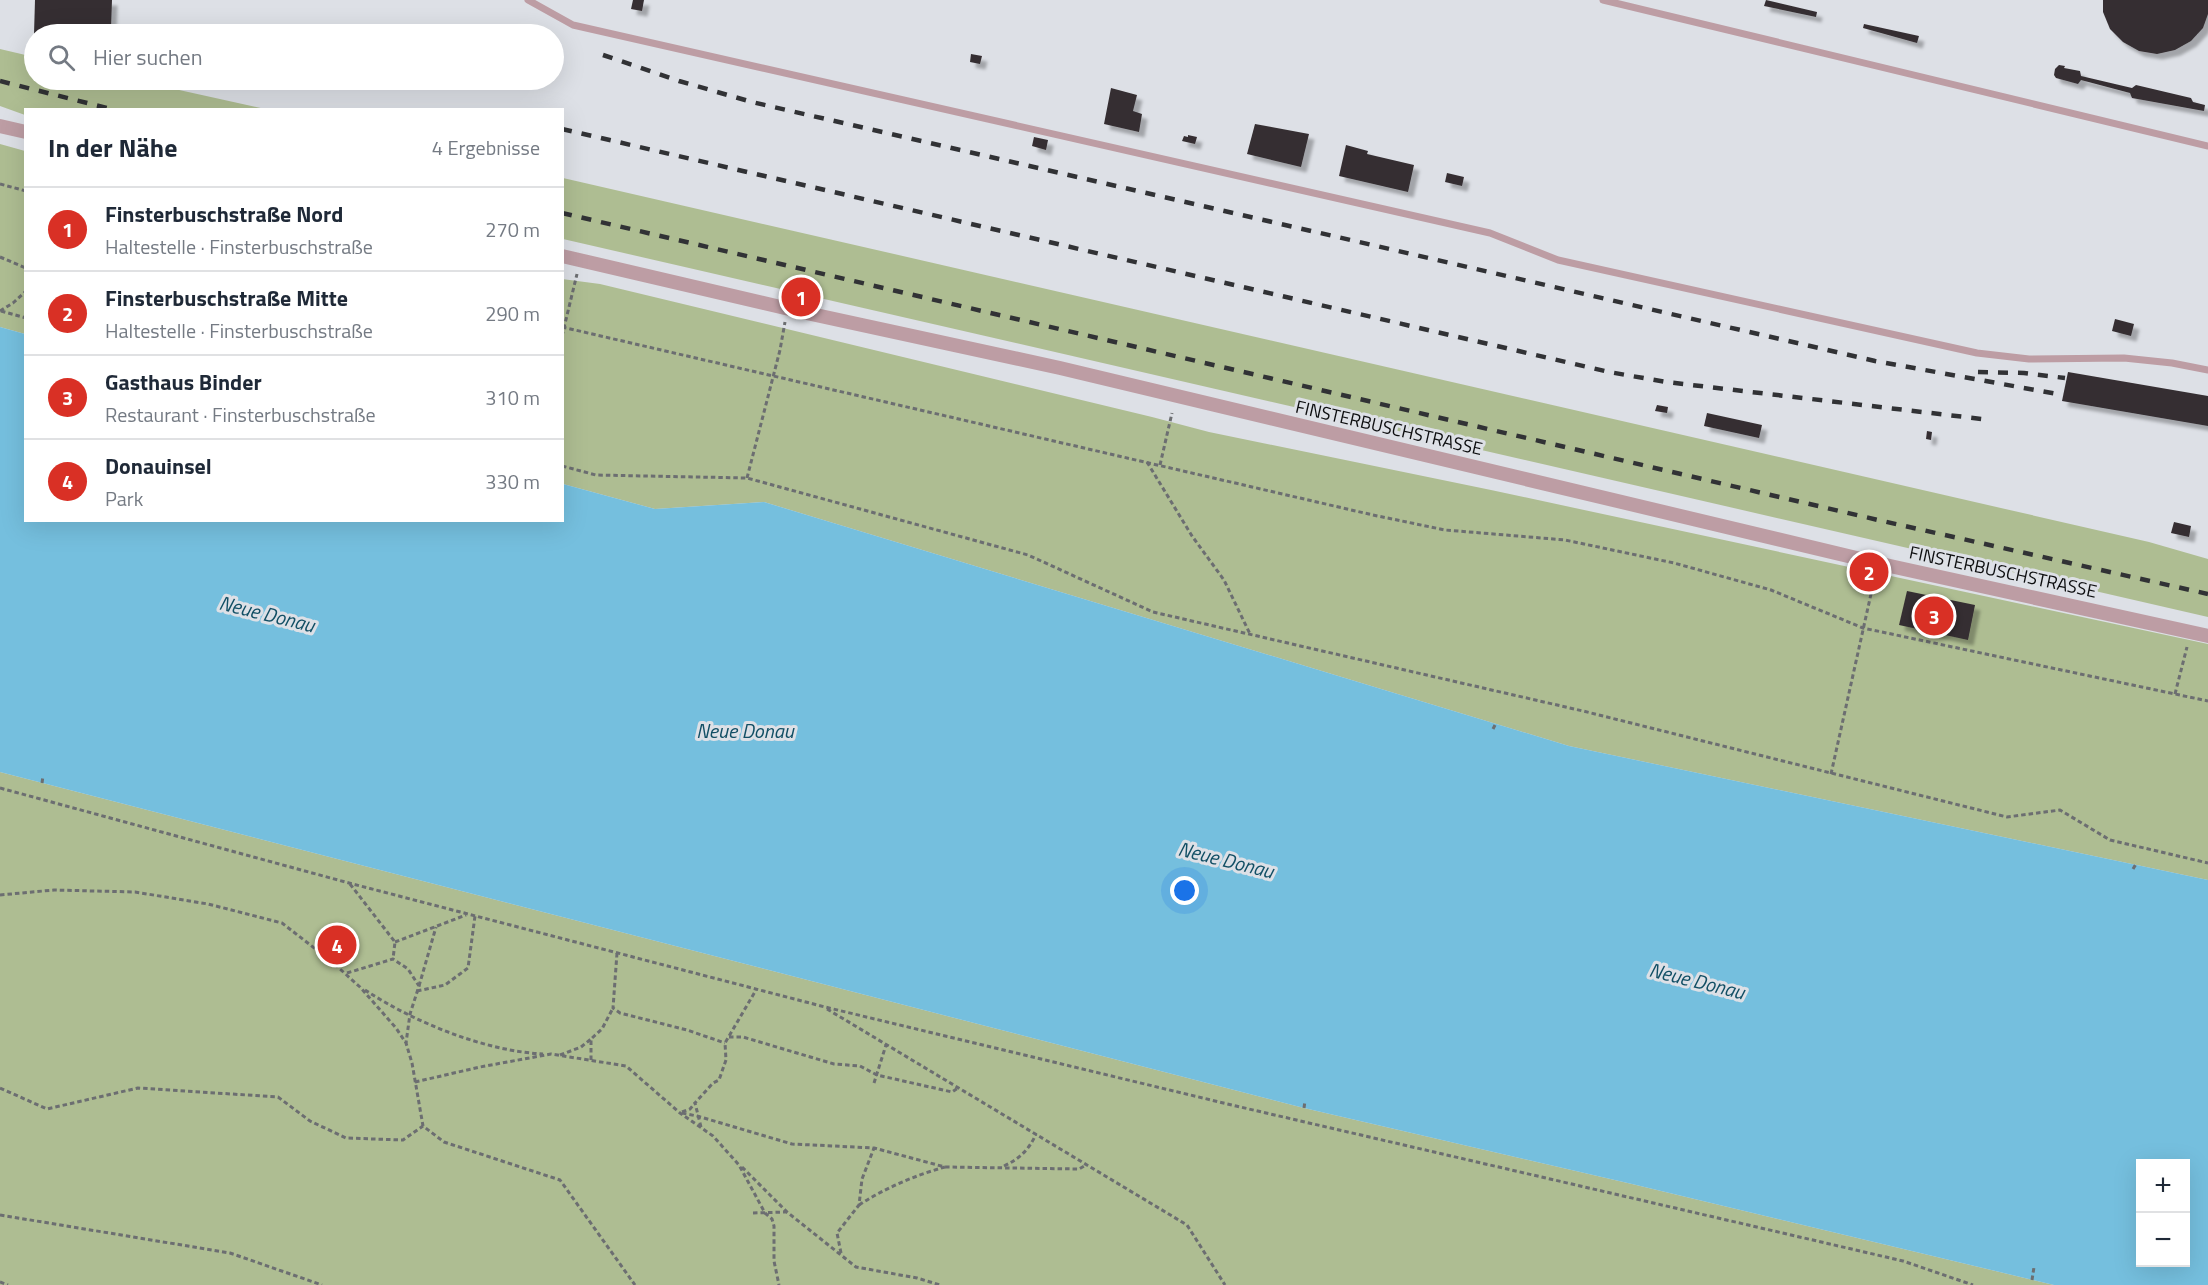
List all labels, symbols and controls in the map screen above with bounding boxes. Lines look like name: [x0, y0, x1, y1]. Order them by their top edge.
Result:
search box: [24, 24, 564, 90]
text: Hier suchen: [93, 40, 202, 74]
icon: search: [45, 41, 78, 74]
text: In der Nähe: [48, 128, 177, 167]
text: 4 Ergebnisse: [432, 132, 540, 163]
text: Finsterbuschstraße Nord: [105, 197, 343, 231]
text: 1: [62, 214, 73, 245]
text: 270 m: [485, 214, 540, 245]
text: Haltestelle · Finsterbuschstraße: [105, 231, 373, 262]
pin: 1: [782, 274, 820, 320]
text: Finsterbuschstraße Mitte: [105, 281, 348, 315]
text: 2: [62, 298, 73, 329]
text: 290 m: [485, 298, 540, 329]
text: Haltestelle · Finsterbuschstraße: [105, 315, 373, 346]
text: Gasthaus Binder: [105, 365, 262, 399]
text: 3: [62, 382, 73, 413]
text: 310 m: [485, 382, 540, 413]
street label: FINSTERBUSCHSTRASSE: [1293, 393, 1485, 462]
text: Restaurant · Finsterbuschstraße: [105, 399, 376, 430]
text: Donauinsel: [105, 449, 212, 483]
text: 4: [62, 466, 73, 497]
text: 330 m: [485, 466, 540, 497]
text: Park: [105, 483, 143, 514]
street label: FINSTERBUSCHSTRASSE: [1907, 538, 2099, 605]
pin: 2: [1850, 550, 1888, 594]
water label: Neue Donau: [216, 587, 319, 641]
pin: 3: [1914, 594, 1954, 638]
water label: Neue Donau: [696, 715, 795, 746]
water label: Neue Donau: [1175, 833, 1278, 887]
your location: [1170, 876, 1199, 905]
pin: 4: [318, 922, 356, 968]
water label: Neue Donau: [1646, 954, 1749, 1008]
map controls: [2136, 1159, 2190, 1267]
button: +: [2136, 1159, 2190, 1213]
button: −: [2136, 1213, 2190, 1267]

